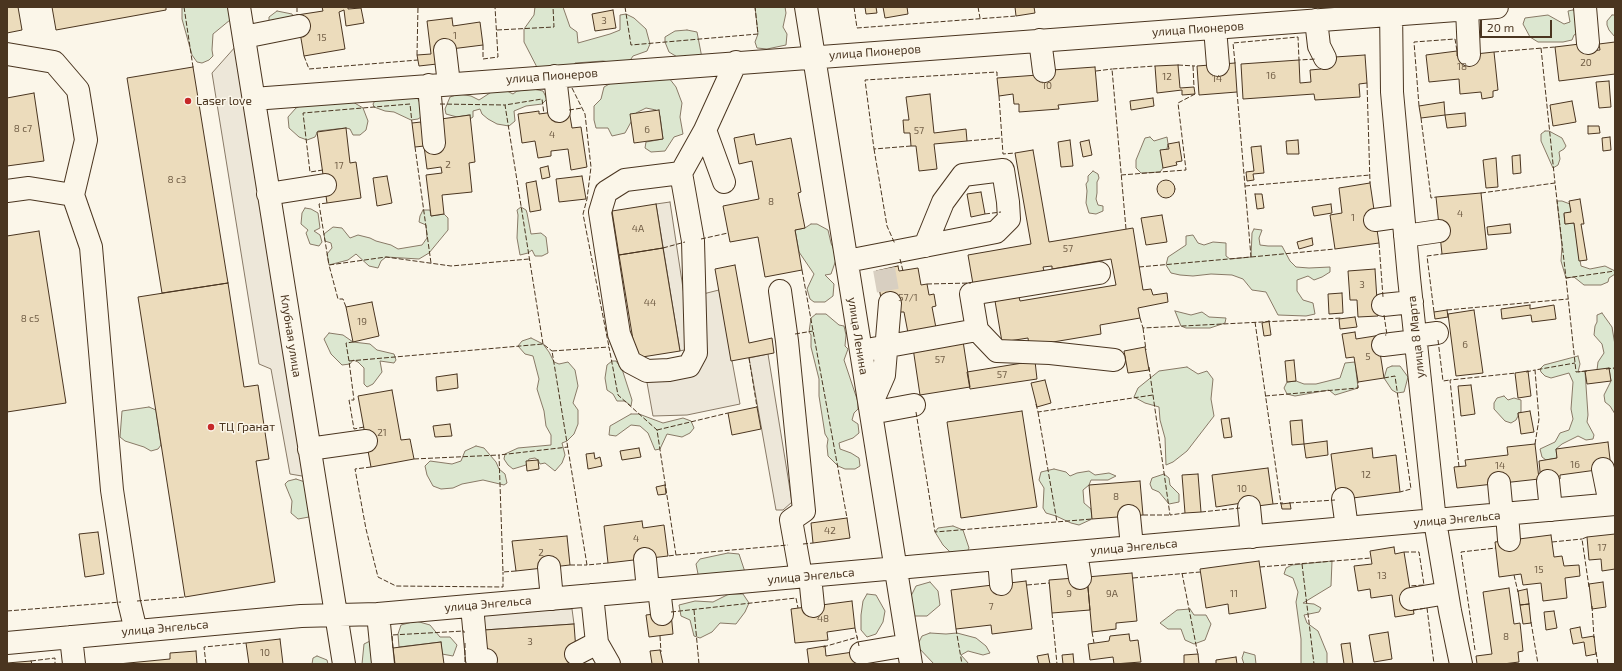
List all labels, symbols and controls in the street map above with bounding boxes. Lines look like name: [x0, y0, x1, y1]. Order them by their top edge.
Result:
scale bar: [1482, 12, 1554, 38]
house number: 3: [601, 15, 607, 27]
street label: улица Пионеров: [1152, 19, 1244, 39]
text: 20 m: [1487, 20, 1514, 34]
house number: 1: [453, 30, 457, 42]
house number: 15: [317, 32, 327, 44]
street label: улица Пионеров: [829, 42, 921, 62]
house number: 20: [1580, 57, 1592, 69]
house number: 18: [1457, 61, 1467, 73]
street label: улица Пионеров: [506, 66, 598, 86]
house number: 16: [1266, 70, 1276, 82]
house number: 12: [1162, 71, 1172, 83]
house number: 14: [1212, 73, 1222, 85]
house number: 10: [1042, 80, 1052, 92]
place label: Laser love: [196, 94, 252, 108]
marker: Laser love: [183, 96, 193, 106]
house number: 8 с7: [14, 123, 32, 135]
house number: 6: [644, 124, 650, 136]
house number: 57: [914, 125, 924, 137]
house number: 4: [549, 129, 555, 141]
house number: 2: [445, 159, 451, 171]
house number: 17: [334, 160, 344, 172]
house number: 8 с3: [168, 174, 186, 186]
house number: 8: [768, 196, 774, 208]
house number: 4: [1457, 208, 1463, 220]
house number: 1: [1351, 212, 1355, 224]
house number: 4А: [632, 223, 644, 235]
house number: 57: [1063, 243, 1073, 255]
house number: 3: [1359, 279, 1365, 291]
house number: 57/1: [898, 292, 918, 304]
street label: Клубная улица: [277, 294, 305, 378]
street label: улица 8 Марта: [1405, 295, 1427, 379]
street label: улица Ленина: [845, 296, 871, 376]
house number: 44: [644, 297, 656, 309]
house number: 8 с5: [21, 313, 39, 325]
house number: 19: [357, 316, 367, 328]
house number: 6: [1462, 339, 1468, 351]
house number: 5: [1365, 351, 1371, 363]
house number: 57: [935, 354, 945, 366]
house number: 57: [997, 369, 1007, 381]
place label: ТЦ Гранат: [219, 420, 275, 434]
marker: ТЦ Гранат: [206, 422, 216, 432]
house number: 21: [377, 427, 387, 439]
house number: 16: [1570, 459, 1580, 471]
house number: 14: [1495, 460, 1505, 472]
house number: 12: [1361, 469, 1371, 481]
house number: 10: [1237, 483, 1247, 495]
house number: 8: [1113, 491, 1119, 503]
street label: улица Энгельса: [1413, 508, 1501, 530]
house number: 42: [824, 525, 836, 537]
house number: 4: [633, 533, 639, 545]
street label: улица Энгельса: [1090, 536, 1178, 558]
house number: 17: [1597, 542, 1607, 554]
house number: 2: [538, 547, 544, 559]
house number: 15: [1534, 564, 1544, 576]
street label: улица Энгельса: [767, 565, 855, 587]
house number: 13: [1377, 570, 1387, 582]
house number: 9: [1066, 588, 1072, 600]
house number: 9А: [1106, 588, 1118, 600]
house number: 11: [1230, 588, 1238, 600]
street label: улица Энгельса: [444, 593, 532, 615]
house number: 7: [988, 601, 994, 613]
house number: 48: [817, 613, 829, 625]
street label: улица Энгельса: [121, 617, 209, 639]
house number: 8: [1503, 631, 1509, 643]
house number: 3: [527, 636, 533, 648]
house number: 10: [260, 647, 270, 659]

